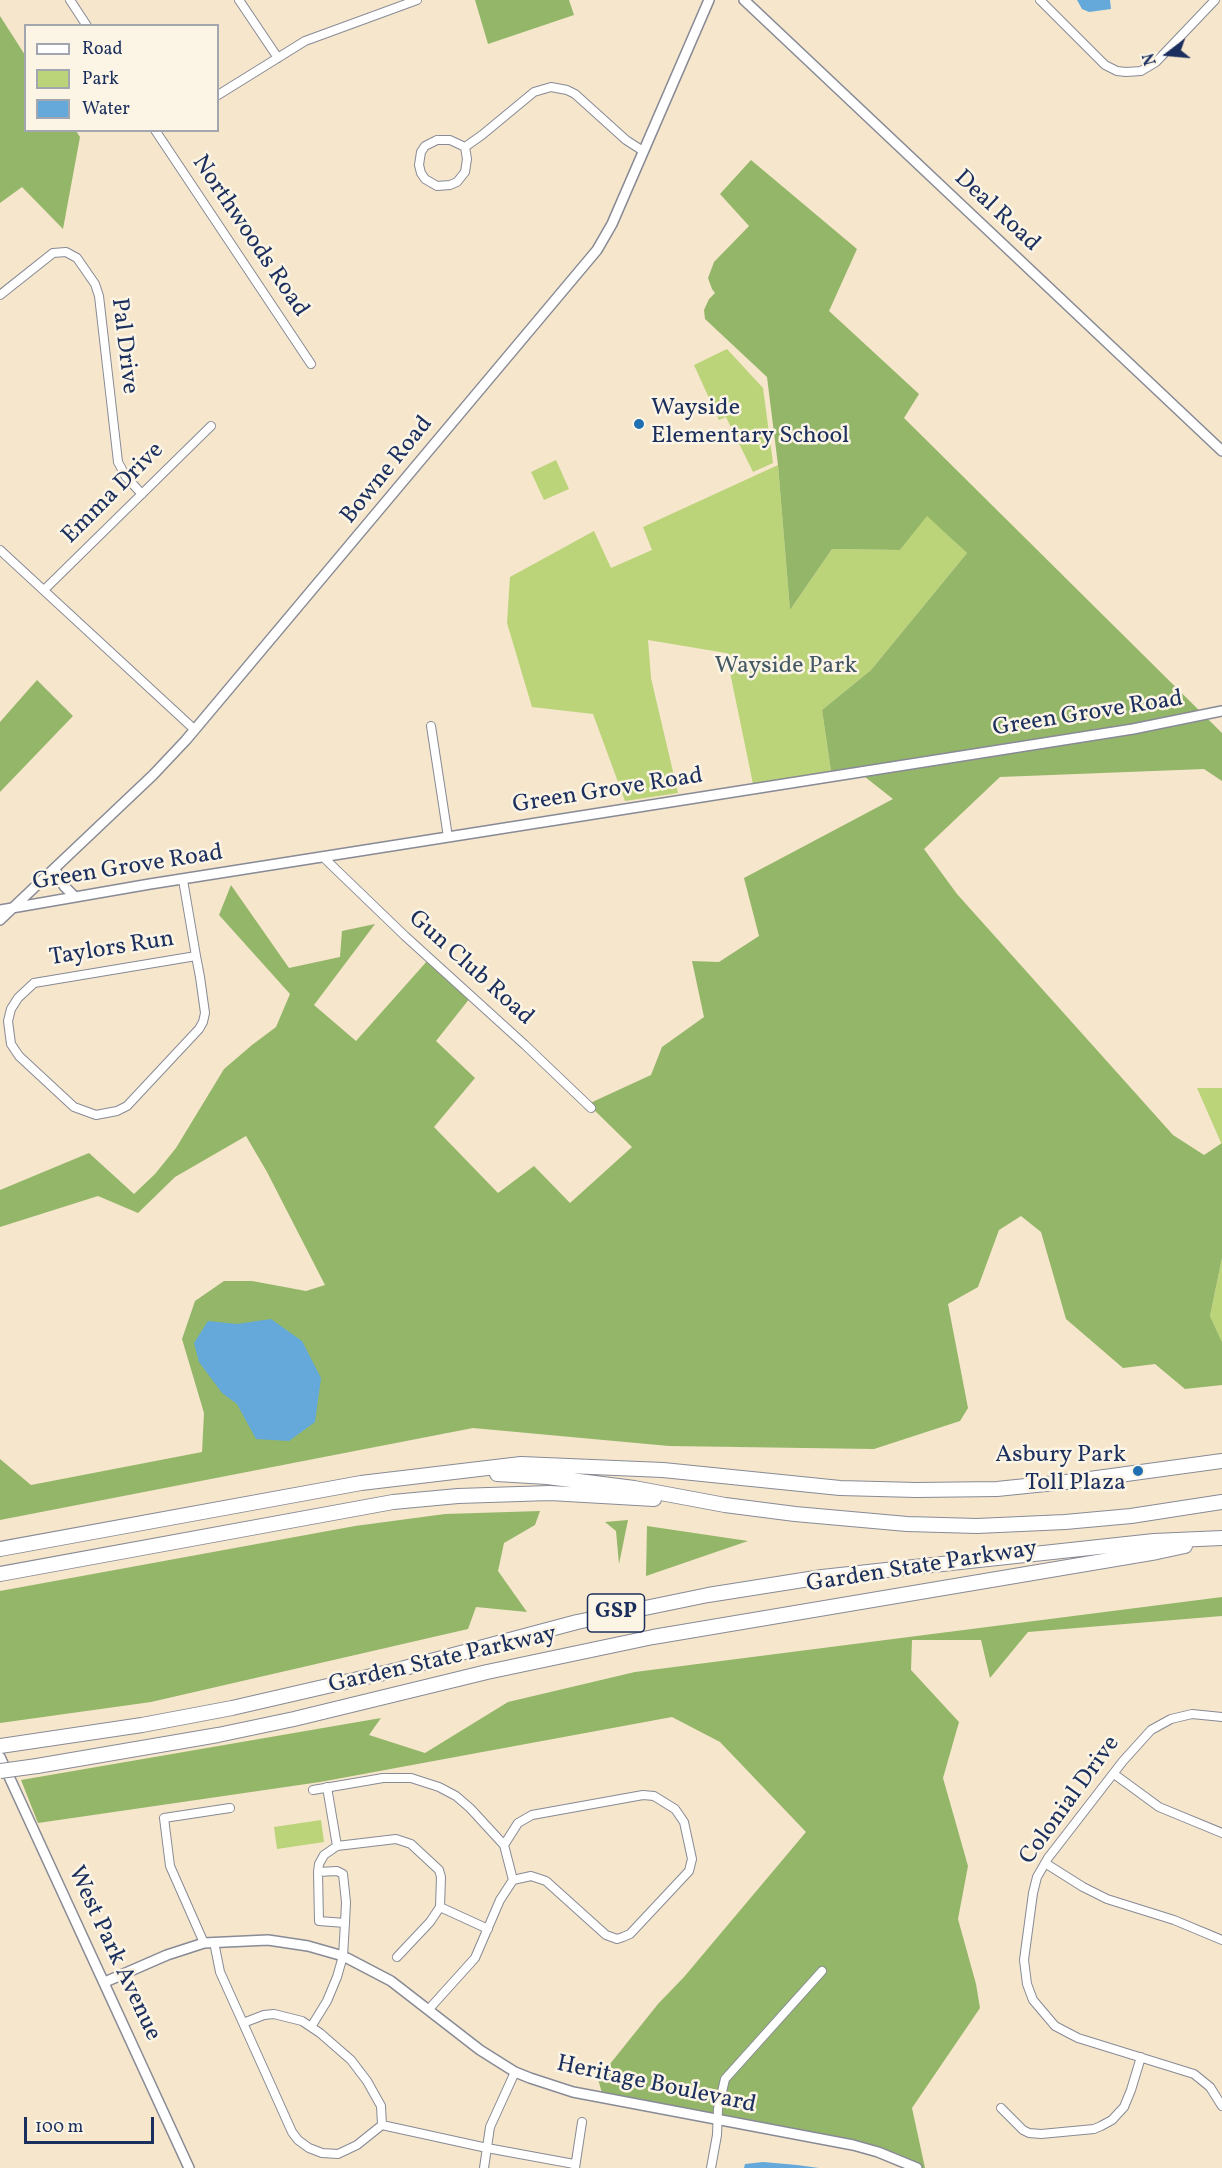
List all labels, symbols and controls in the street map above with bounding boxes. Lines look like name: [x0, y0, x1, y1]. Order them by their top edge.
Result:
legend: [24, 24, 219, 132]
north arrow: [1138, 24, 1198, 84]
text: Road: [82, 37, 123, 62]
text: N: [1139, 50, 1163, 68]
text: Park: [82, 67, 119, 92]
text: Water: [82, 97, 130, 122]
street label: Northwoods Road: [184, 151, 314, 323]
street label: Deal Road: [947, 165, 1045, 259]
street label: Pal Drive: [103, 296, 143, 396]
place label: Wayside Elementary School: [651, 396, 849, 452]
street label: Bowne Road: [336, 411, 440, 531]
marker: Wayside Elementary School: [632, 417, 646, 431]
street label: Emma Drive: [57, 437, 171, 551]
park label: Wayside Park: [715, 654, 857, 682]
street label: Green Grove Road: [991, 686, 1185, 744]
street label: Green Grove Road: [511, 763, 705, 821]
street label: Green Grove Road: [31, 840, 225, 898]
street label: Gun Club Road: [401, 905, 539, 1033]
street label: Taylors Run: [47, 926, 177, 974]
place label: Asbury Park Toll Plaza: [995, 1443, 1126, 1499]
marker: Asbury Park Toll Plaza: [1131, 1464, 1145, 1478]
street label: Garden State Parkway: [805, 1536, 1039, 1600]
road number: GSP: [588, 1594, 644, 1632]
street label: Garden State Parkway: [326, 1621, 560, 1701]
street label: Colonial Drive: [1015, 1731, 1127, 1871]
street label: West Park Avenue: [60, 1862, 166, 2046]
street label: Heritage Boulevard: [554, 2051, 758, 2121]
scale bar: [27, 2105, 158, 2143]
text: 100 m: [35, 2115, 84, 2140]

